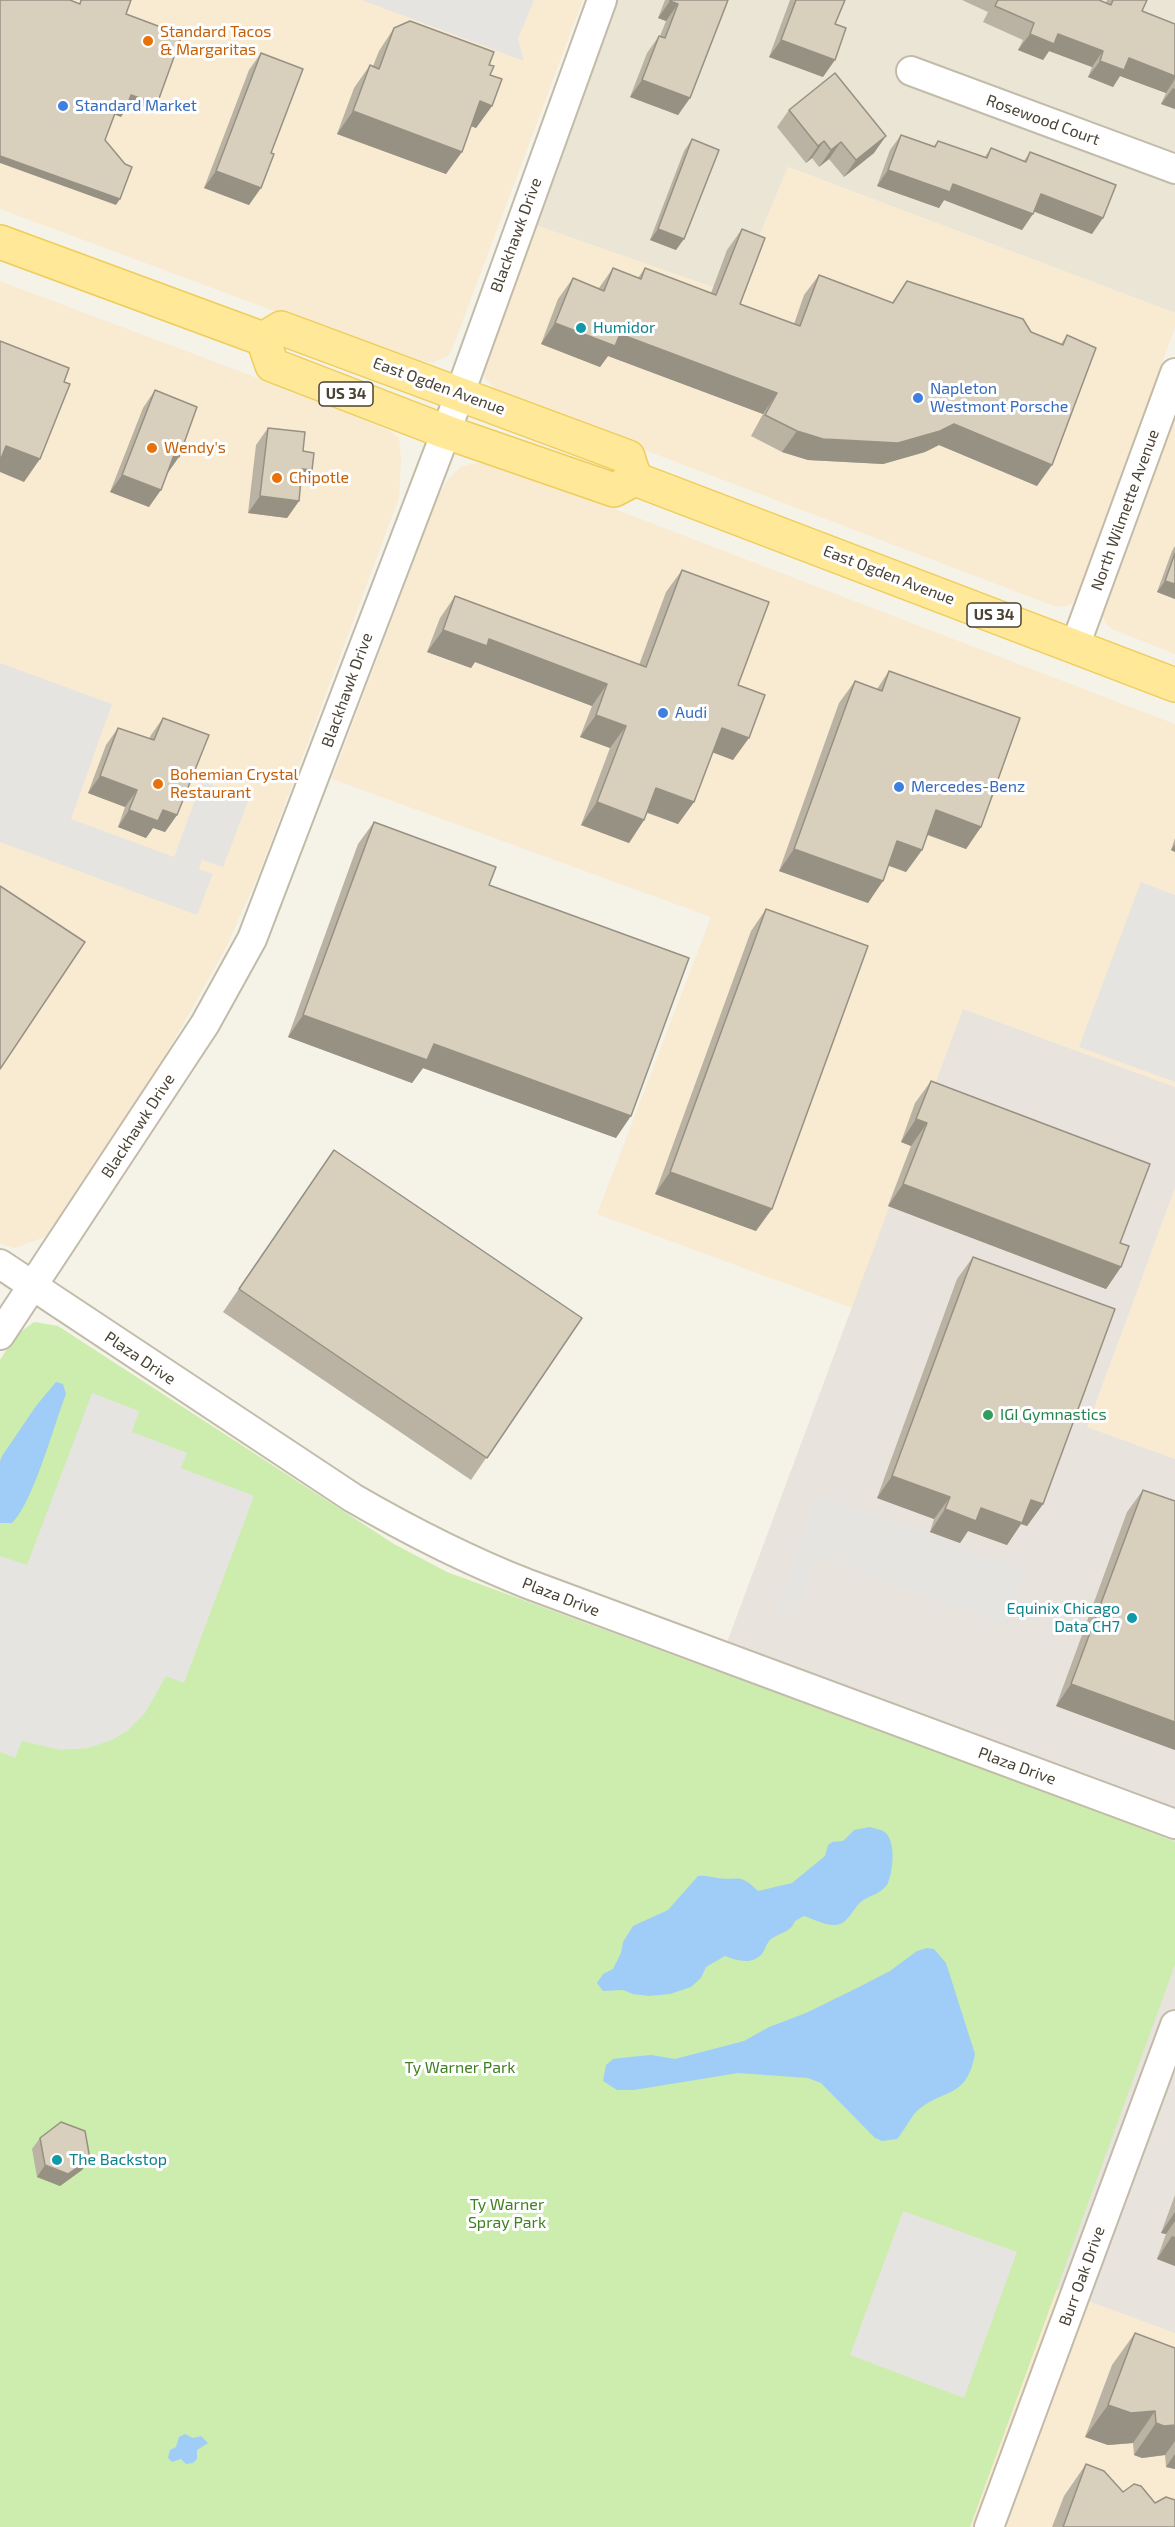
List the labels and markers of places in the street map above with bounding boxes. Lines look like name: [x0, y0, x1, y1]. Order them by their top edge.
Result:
place label: Standard Tacos & Margaritas: [160, 22, 271, 60]
marker: Standard Tacos & Margaritas: [141, 34, 155, 48]
place label: Standard Market: [75, 96, 197, 116]
marker: Standard Market: [56, 99, 70, 113]
place label: Humidor: [593, 318, 655, 338]
marker: Humidor: [574, 321, 588, 335]
place label: Napleton Westmont Porsche: [930, 379, 1068, 417]
marker: Napleton Westmont Porsche: [911, 391, 925, 405]
place label: Wendy's: [164, 438, 226, 458]
marker: Wendy's: [145, 441, 159, 455]
place label: Chipotle: [289, 468, 349, 488]
marker: Chipotle: [270, 471, 284, 485]
place label: Audi: [675, 703, 707, 723]
marker: Audi: [656, 706, 670, 720]
place label: Bohemian Crystal Restaurant: [170, 765, 298, 803]
marker: Bohemian Crystal Restaurant: [151, 777, 165, 791]
place label: Mercedes-Benz: [911, 777, 1025, 797]
marker: Mercedes-Benz: [892, 780, 906, 794]
place label: IGI Gymnastics: [1000, 1405, 1107, 1425]
marker: IGI Gymnastics: [981, 1408, 995, 1422]
place label: Equinix Chicago Data CH7: [1007, 1599, 1120, 1637]
marker: Equinix Chicago Data CH7: [1125, 1611, 1139, 1625]
place label: The Backstop: [69, 2150, 167, 2170]
marker: The Backstop: [50, 2153, 64, 2167]

